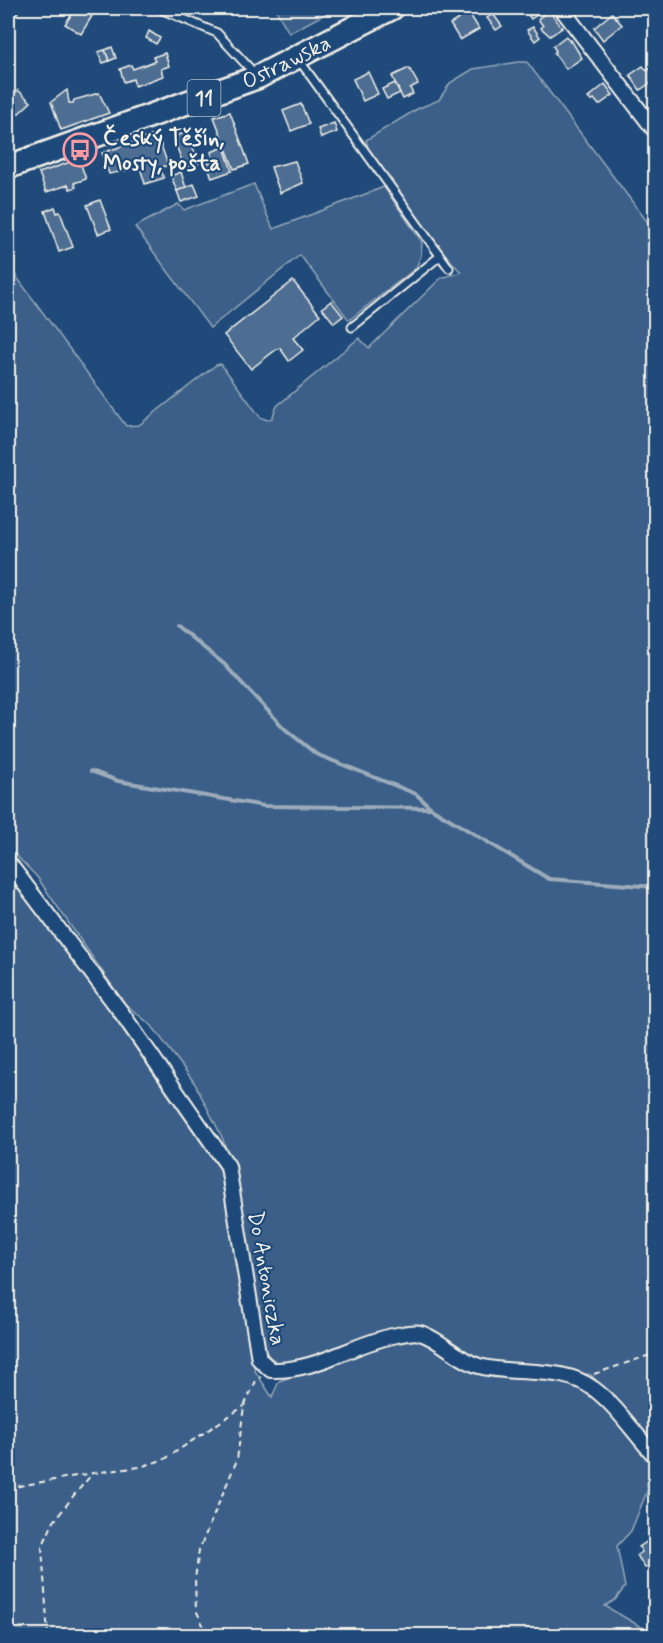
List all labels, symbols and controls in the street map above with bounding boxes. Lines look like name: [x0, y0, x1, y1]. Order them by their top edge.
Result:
street label: Ostrawska: [238, 29, 336, 96]
road number: 11: [188, 80, 220, 116]
place label: Český Těšín, Mosty, pošta: [103, 124, 224, 179]
bus stop icon: Český Těšín, Mosty, pošta: [62, 132, 98, 168]
street label: Do Antoniczka: [240, 1209, 292, 1348]

